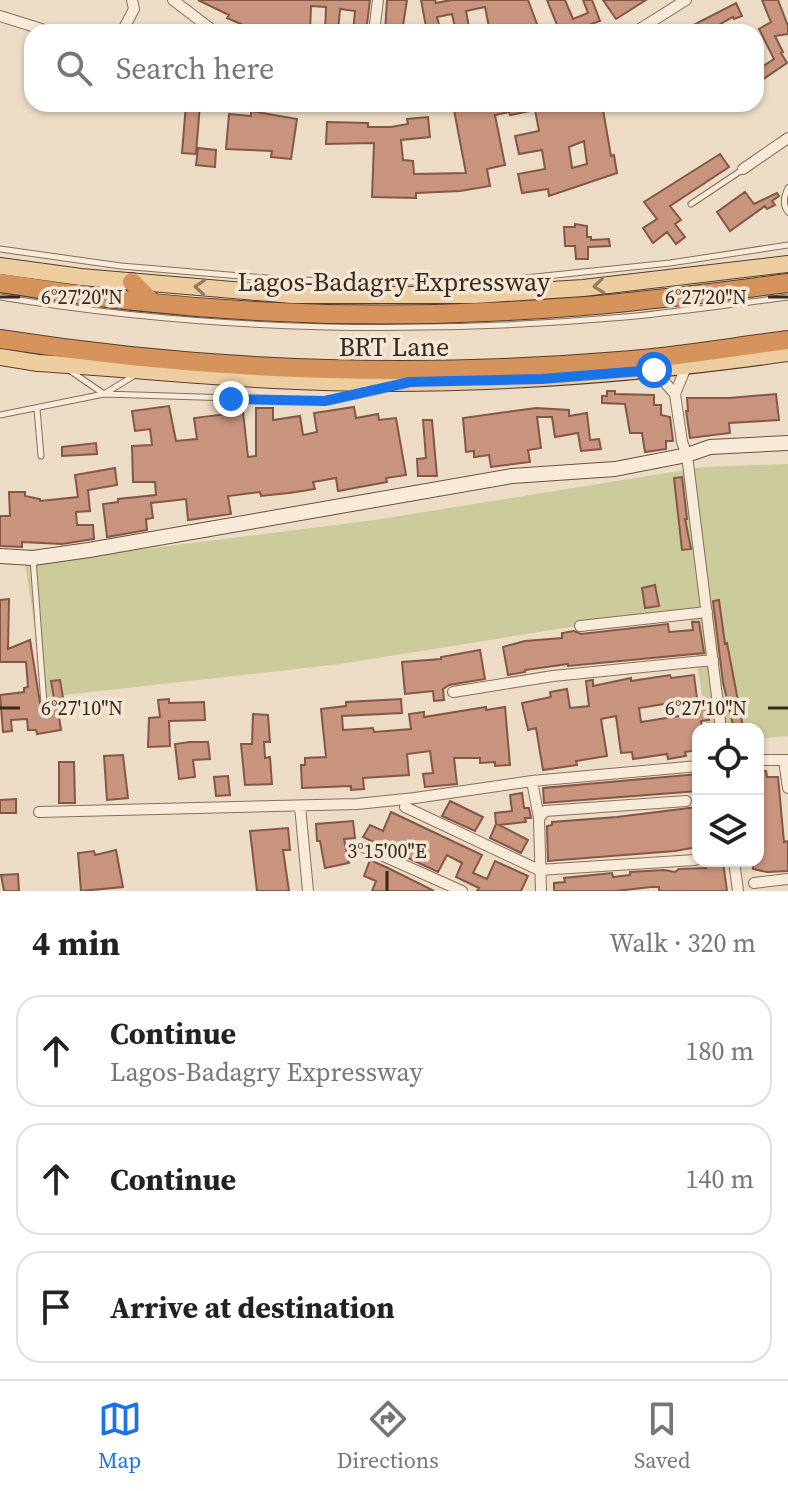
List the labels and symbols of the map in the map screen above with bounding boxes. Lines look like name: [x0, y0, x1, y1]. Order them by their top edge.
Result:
street label: Lagos-Badagry Expressway: [238, 264, 551, 300]
one-way arrow: [592, 278, 605, 295]
one-way arrow: [193, 279, 206, 296]
text: 6°27'20"N: [41, 283, 123, 311]
text: 6°27'20"N: [665, 283, 747, 311]
street label: BRT Lane: [339, 329, 449, 365]
route start: [636, 352, 672, 388]
route end: [213, 381, 249, 417]
text: 6°27'10"N: [41, 694, 123, 722]
text: 6°27'10"N: [665, 694, 747, 722]
text: 3°15'00"E: [347, 837, 427, 865]

